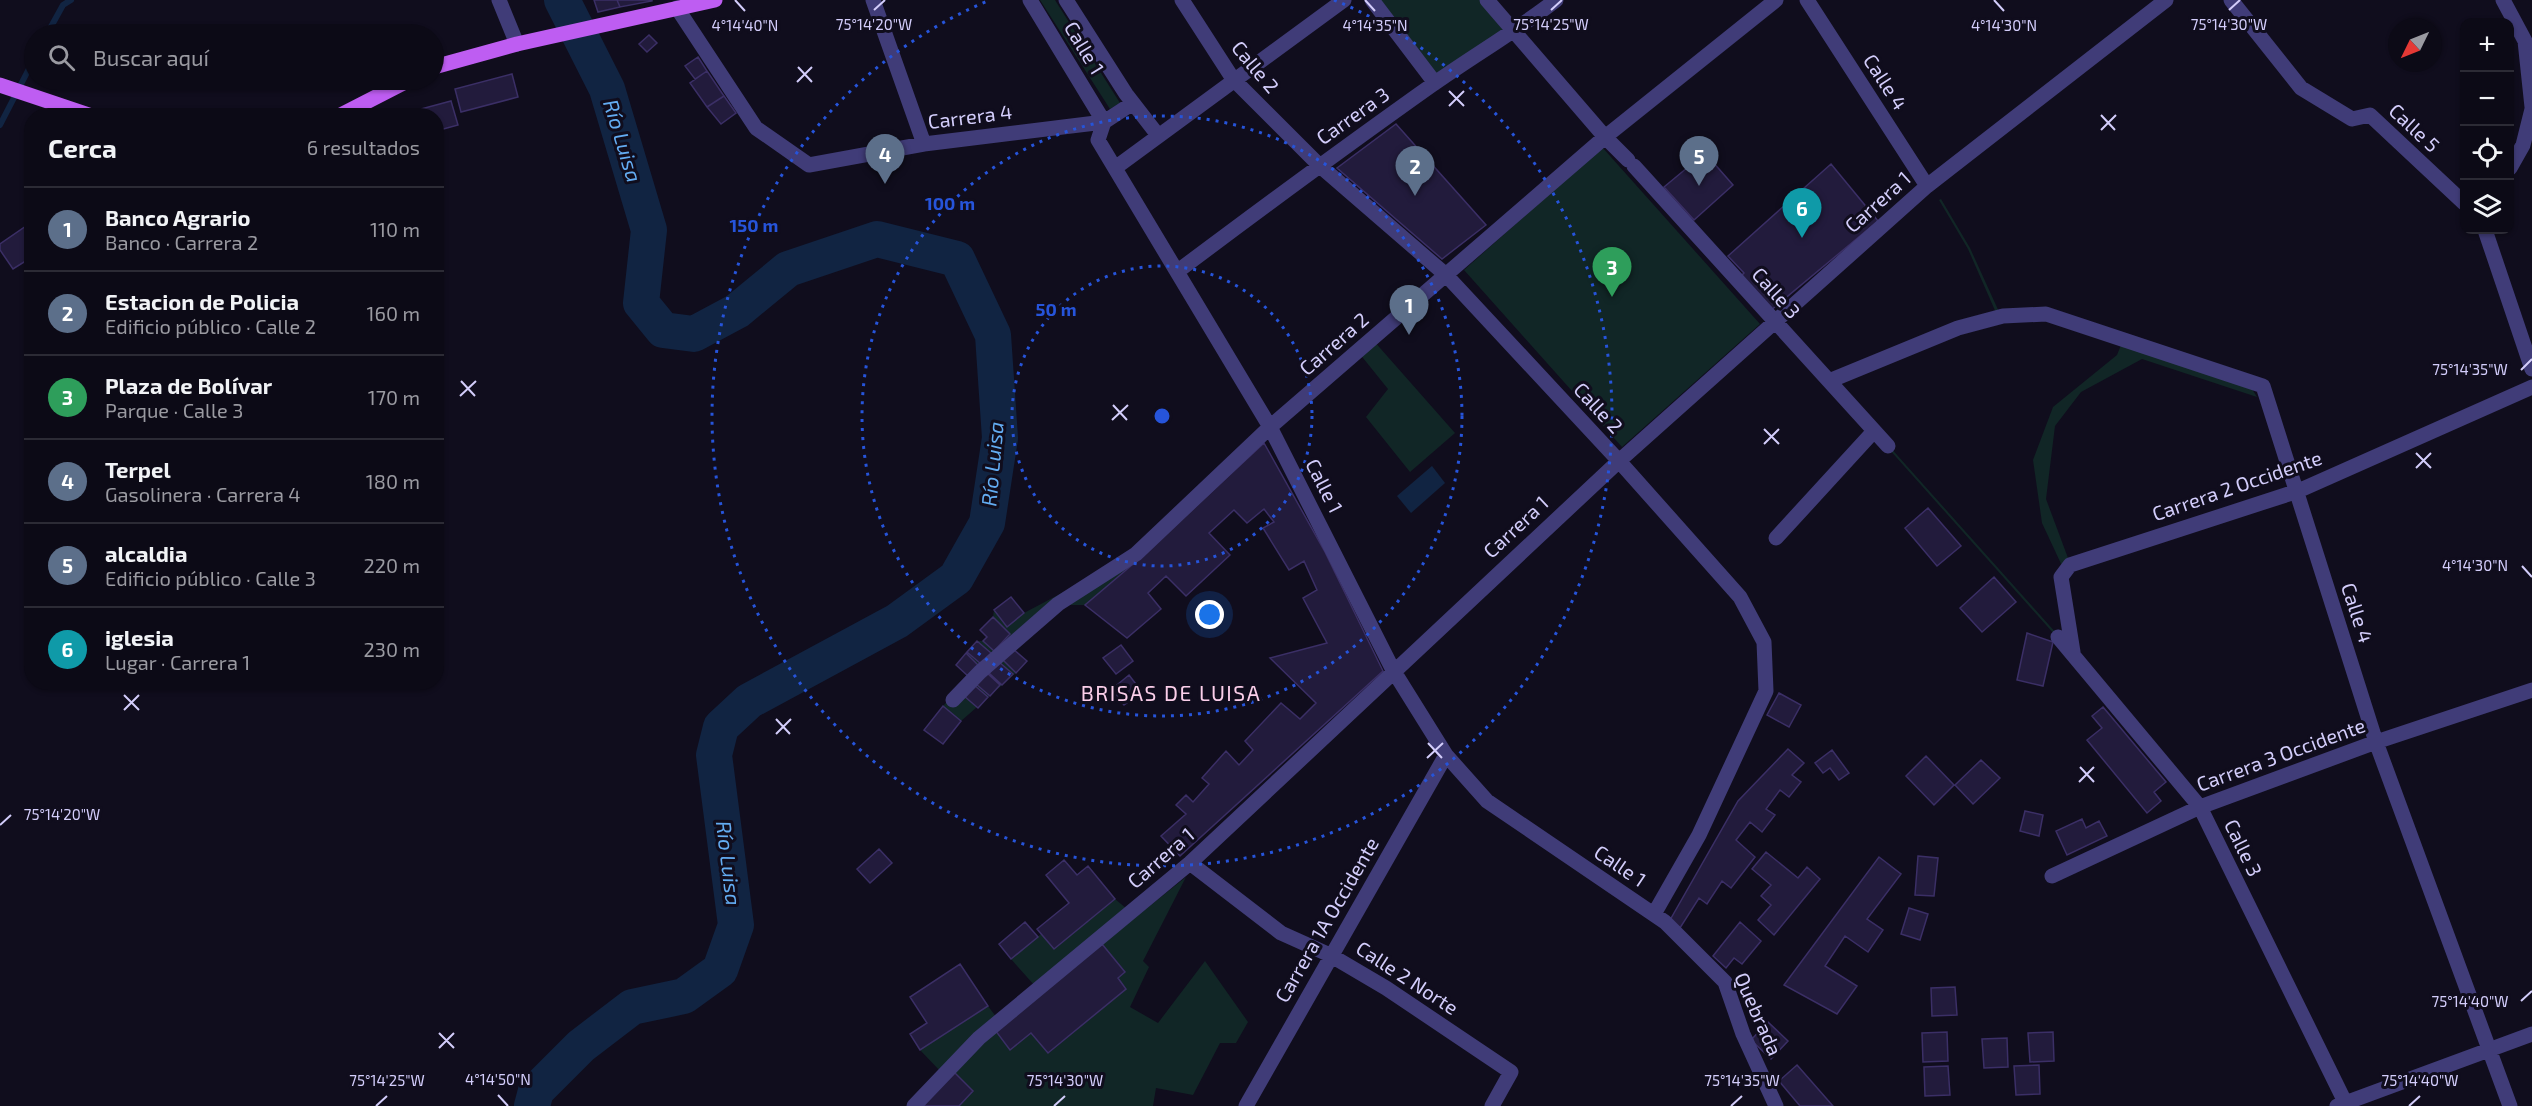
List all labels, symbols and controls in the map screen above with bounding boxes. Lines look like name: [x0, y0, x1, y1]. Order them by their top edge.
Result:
text: 75°14'20"W: [836, 15, 912, 33]
text: 75°14'25"W: [1513, 15, 1589, 33]
text: 75°14'30"W: [2191, 15, 2267, 33]
text: 4°14'40"N: [712, 16, 778, 34]
text: 4°14'35"N: [1342, 16, 1408, 34]
text: 4°14'30"N: [1971, 16, 2037, 34]
street label: Calle 1: [1060, 17, 1110, 78]
north arrow: [2388, 18, 2442, 72]
map controls: [2460, 18, 2514, 234]
button: +: [2460, 18, 2514, 72]
search box: [24, 24, 444, 90]
street label: Calle 2: [1227, 35, 1284, 97]
icon: search: [45, 41, 78, 74]
text: Buscar aquí: [93, 44, 209, 70]
street label: Calle 4: [1859, 49, 1913, 114]
button: −: [2460, 72, 2514, 126]
street label: Carrera 3: [1311, 81, 1394, 149]
water label: Río Luisa: [599, 96, 648, 185]
street label: Calle 5: [2384, 98, 2445, 157]
street label: Carrera 4: [926, 99, 1013, 133]
button: locate: [2460, 126, 2514, 180]
text: Cerca: [48, 132, 117, 163]
pin: 4: [866, 134, 904, 184]
text: 6 resultados: [307, 135, 420, 159]
pin: 5: [1680, 136, 1718, 186]
pin: 2: [1396, 146, 1434, 196]
street label: Carrera 1: [1839, 165, 1915, 237]
button: layers: [2460, 180, 2514, 234]
pin: 6: [1782, 188, 1822, 238]
text: 100 m: [925, 192, 975, 214]
text: Banco Agrario: [105, 204, 251, 230]
text: 150 m: [730, 214, 778, 236]
text: 1: [63, 217, 72, 241]
text: 110 m: [370, 217, 420, 241]
text: Banco · Carrera 2: [105, 230, 258, 254]
pin: 3: [1592, 248, 1632, 297]
street label: Calle 3: [1748, 262, 1806, 323]
pin: 1: [1390, 286, 1428, 335]
text: Estacion de Policia: [105, 288, 299, 314]
text: 50 m: [1035, 298, 1077, 320]
text: 2: [62, 301, 73, 325]
text: 160 m: [367, 301, 420, 325]
street label: Carrera 2: [1294, 307, 1373, 380]
text: Edificio público · Calle 2: [105, 314, 316, 338]
text: 75°14'35"W: [2432, 360, 2508, 378]
text: Plaza de Bolívar: [105, 372, 272, 398]
street label: Calle 2: [1569, 377, 1628, 438]
text: 3: [62, 385, 73, 409]
text: 170 m: [368, 385, 420, 409]
text: Parque · Calle 3: [105, 398, 243, 422]
centre of rings: [1152, 406, 1172, 426]
water label: Río Luisa: [975, 420, 1008, 507]
street label: Carrera 2 Occidente: [2149, 445, 2325, 525]
street label: Calle 1: [1301, 455, 1349, 517]
text: Terpel: [105, 456, 171, 482]
text: 4: [61, 469, 74, 493]
text: 180 m: [366, 469, 420, 493]
text: Gasolinera · Carrera 4: [105, 482, 301, 506]
street label: Carrera 1: [1478, 490, 1553, 562]
text: alcaldia: [105, 540, 187, 566]
text: 5: [62, 553, 73, 577]
text: 220 m: [363, 553, 420, 577]
text: 4°14'30"N: [2442, 556, 2508, 574]
text: Edificio público · Calle 3: [105, 566, 316, 590]
street label: Calle 4: [2337, 580, 2379, 646]
your location: [1195, 600, 1224, 629]
text: iglesia: [105, 624, 174, 650]
text: 6: [62, 637, 73, 661]
text: 230 m: [364, 637, 420, 661]
text: Lugar · Carrera 1: [105, 650, 250, 674]
district label: BRISAS DE LUISA: [1081, 680, 1261, 705]
street label: Carrera 3 Occidente: [2193, 712, 2368, 796]
text: 75°14'20"W: [24, 805, 100, 823]
street label: Calle 3: [2220, 815, 2268, 880]
water label: Río Luisa: [712, 819, 747, 907]
street label: Carrera 1: [1122, 822, 1199, 893]
street label: Carrera 1A Occidente: [1269, 833, 1383, 1006]
street label: Calle 1: [1590, 839, 1651, 891]
street label: Calle 2 Norte: [1352, 935, 1463, 1019]
street label: Quebrada: [1730, 968, 1788, 1059]
text: 75°14'40"W: [2432, 992, 2508, 1010]
text: 4°14'50"N: [465, 1070, 531, 1088]
text: 75°14'25"W: [349, 1071, 425, 1089]
text: 75°14'30"W: [1027, 1071, 1103, 1089]
text: 75°14'35"W: [1704, 1071, 1780, 1089]
text: 75°14'40"W: [2382, 1071, 2458, 1089]

